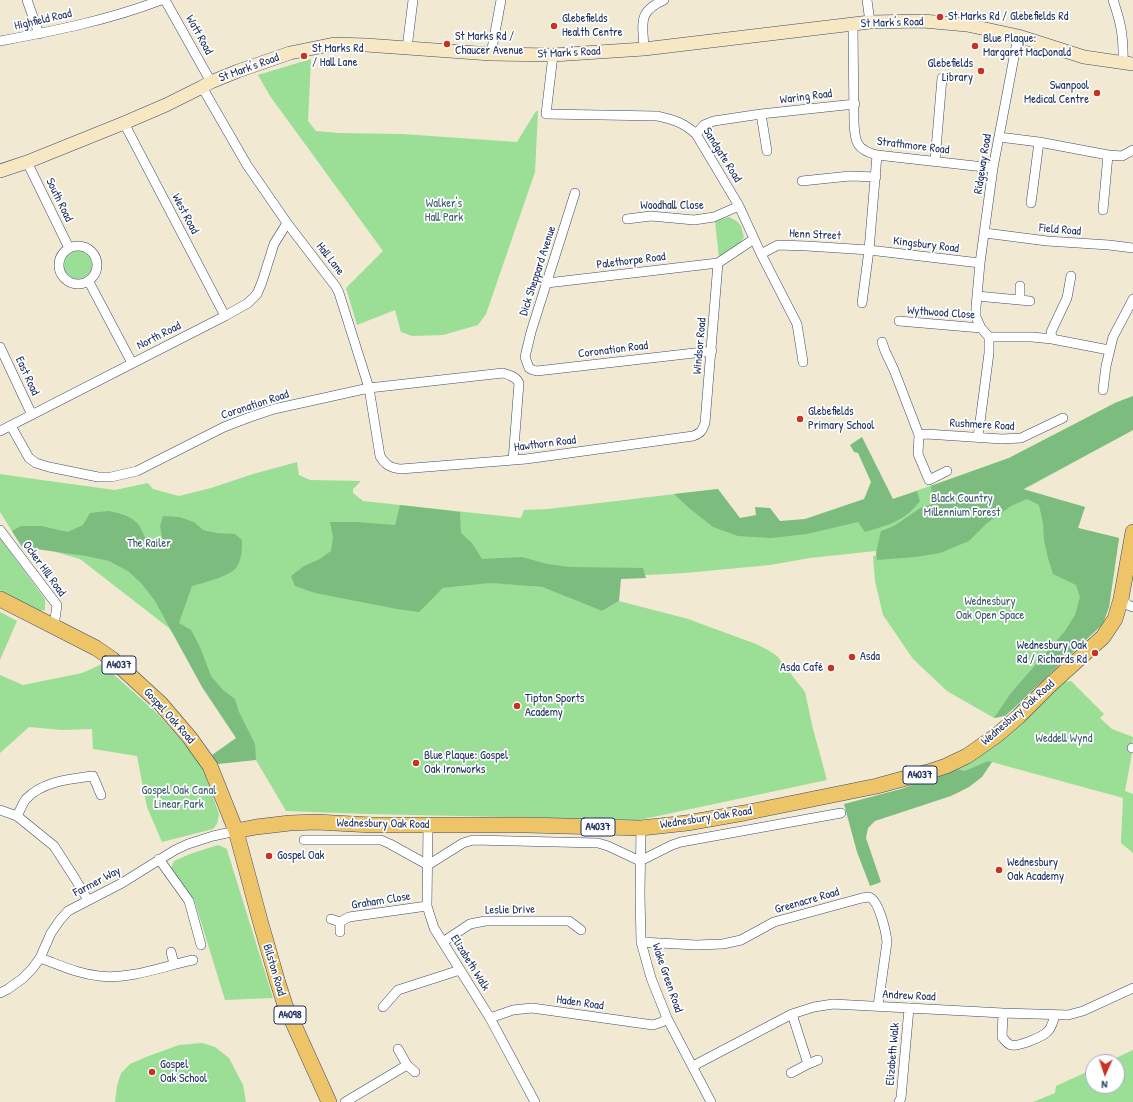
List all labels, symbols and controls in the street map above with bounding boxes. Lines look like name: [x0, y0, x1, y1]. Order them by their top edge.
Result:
street label: Highfield Road: [13, 6, 73, 34]
place label: St Marks Rd / Glebefields Rd: [948, 10, 1068, 24]
place label: Glebefields Health Centre: [562, 12, 623, 40]
marker: St Marks Rd / Glebefields Rd: [935, 12, 945, 22]
street label: Watt Road: [182, 13, 216, 57]
street label: St Mark's Road: [860, 15, 924, 31]
marker: Glebefields Health Centre: [549, 21, 559, 31]
place label: St Marks Rd / Chaucer Avenue: [455, 30, 523, 58]
place label: Blue Plaque: Margaret MacDonald: [983, 32, 1071, 60]
marker: St Marks Rd / Chaucer Avenue: [442, 39, 452, 49]
marker: Blue Plaque: Margaret MacDonald: [970, 41, 980, 51]
place label: St Marks Rd / Hall Lane: [312, 42, 363, 70]
street label: St Mark's Road: [537, 44, 601, 62]
street label: St Mark's Road: [217, 50, 281, 86]
marker: St Marks Rd / Hall Lane: [299, 51, 309, 61]
place label: Glebefields Library: [927, 57, 973, 85]
marker: Glebefields Library: [976, 66, 986, 76]
place label: Swanpool Medical Centre: [1024, 79, 1089, 107]
street label: Waring Road: [779, 87, 833, 107]
marker: Swanpool Medical Centre: [1092, 88, 1102, 98]
street label: Sandgate Road: [700, 125, 744, 185]
street label: Ridgeway Road: [971, 133, 995, 195]
street label: Strathmore Road: [876, 134, 950, 158]
street label: South Road: [42, 176, 76, 224]
street label: West Road: [168, 191, 202, 237]
park label: Walker's Hall Park: [425, 197, 463, 225]
street label: Woodhall Close: [640, 199, 704, 213]
street label: Field Road: [1038, 221, 1082, 239]
street label: Dick Sheppard Avenue: [517, 224, 559, 318]
street label: Henn Street: [789, 226, 841, 244]
street label: Kingsbury Road: [892, 234, 960, 256]
street label: Hall Lane: [313, 240, 347, 278]
street label: Palethorpe Road: [596, 250, 666, 272]
street label: Wythwood Close: [906, 303, 976, 323]
street label: Windsor Road: [690, 317, 710, 375]
street label: North Road: [135, 319, 183, 353]
street label: Coronation Road: [577, 339, 649, 361]
street label: East Road: [12, 354, 42, 398]
street label: Coronation Road: [219, 387, 291, 423]
place label: Glebefields Primary School: [808, 405, 874, 433]
marker: Glebefields Primary School: [795, 414, 805, 424]
street label: Rushmere Road: [949, 416, 1015, 434]
street label: Hawthorn Road: [513, 433, 577, 455]
park label: Black Country Millennium Forest: [924, 492, 1000, 520]
park label: The Railer: [127, 537, 171, 551]
street label: Ocker Hill Road: [19, 539, 69, 599]
park label: Wednesbury Oak Open Space: [956, 595, 1024, 623]
place label: Wednesbury Oak Rd / Richards Rd: [1017, 639, 1087, 667]
marker: Wednesbury Oak Rd / Richards Rd: [1090, 648, 1100, 658]
place label: Asda: [860, 650, 880, 664]
marker: Asda: [847, 652, 857, 662]
road number: A4037: [102, 656, 136, 674]
place label: Asda Café: [780, 661, 823, 675]
marker: Asda Café: [826, 663, 836, 673]
street label: Wednesbury Oak Road: [978, 677, 1058, 749]
street label: Gospel Oak Road: [140, 685, 198, 747]
place label: Tipton Sports Academy: [525, 692, 584, 720]
marker: Tipton Sports Academy: [512, 701, 522, 711]
park label: Weddell Wynd: [1036, 732, 1092, 746]
place label: Blue Plaque: Gospel Oak Ironworks: [424, 749, 508, 777]
marker: Blue Plaque: Gospel Oak Ironworks: [411, 758, 421, 768]
road number: A4037: [903, 766, 937, 784]
park label: Gospel Oak Canal Linear Park: [142, 784, 216, 812]
street label: Wednesbury Oak Road: [659, 804, 753, 832]
street label: Wednesbury Oak Road: [337, 816, 429, 832]
road number: A4037: [581, 818, 615, 836]
place label: Gospel Oak: [277, 849, 324, 863]
marker: Gospel Oak: [264, 851, 274, 861]
place label: Wednesbury Oak Academy: [1007, 856, 1064, 884]
street label: Farmer Way: [71, 864, 123, 900]
marker: Wednesbury Oak Academy: [994, 865, 1004, 875]
street label: Greenacre Road: [773, 885, 841, 917]
street label: Graham Close: [350, 889, 412, 913]
street label: Leslie Drive: [485, 902, 535, 918]
street label: Elizabeth Walk: [447, 932, 493, 994]
street label: Wake Green Road: [648, 941, 686, 1015]
street label: Bilston Road: [259, 942, 289, 998]
street label: Andrew Road: [882, 987, 936, 1005]
street label: Haden Road: [555, 993, 605, 1013]
road number: A4098: [274, 1006, 306, 1024]
street label: Elizabeth Walk: [883, 1022, 903, 1086]
north arrow: [1085, 1054, 1125, 1094]
place label: Gospel Oak School: [160, 1058, 207, 1086]
marker: Gospel Oak School: [147, 1067, 157, 1077]
text: N: [1101, 1078, 1108, 1092]

